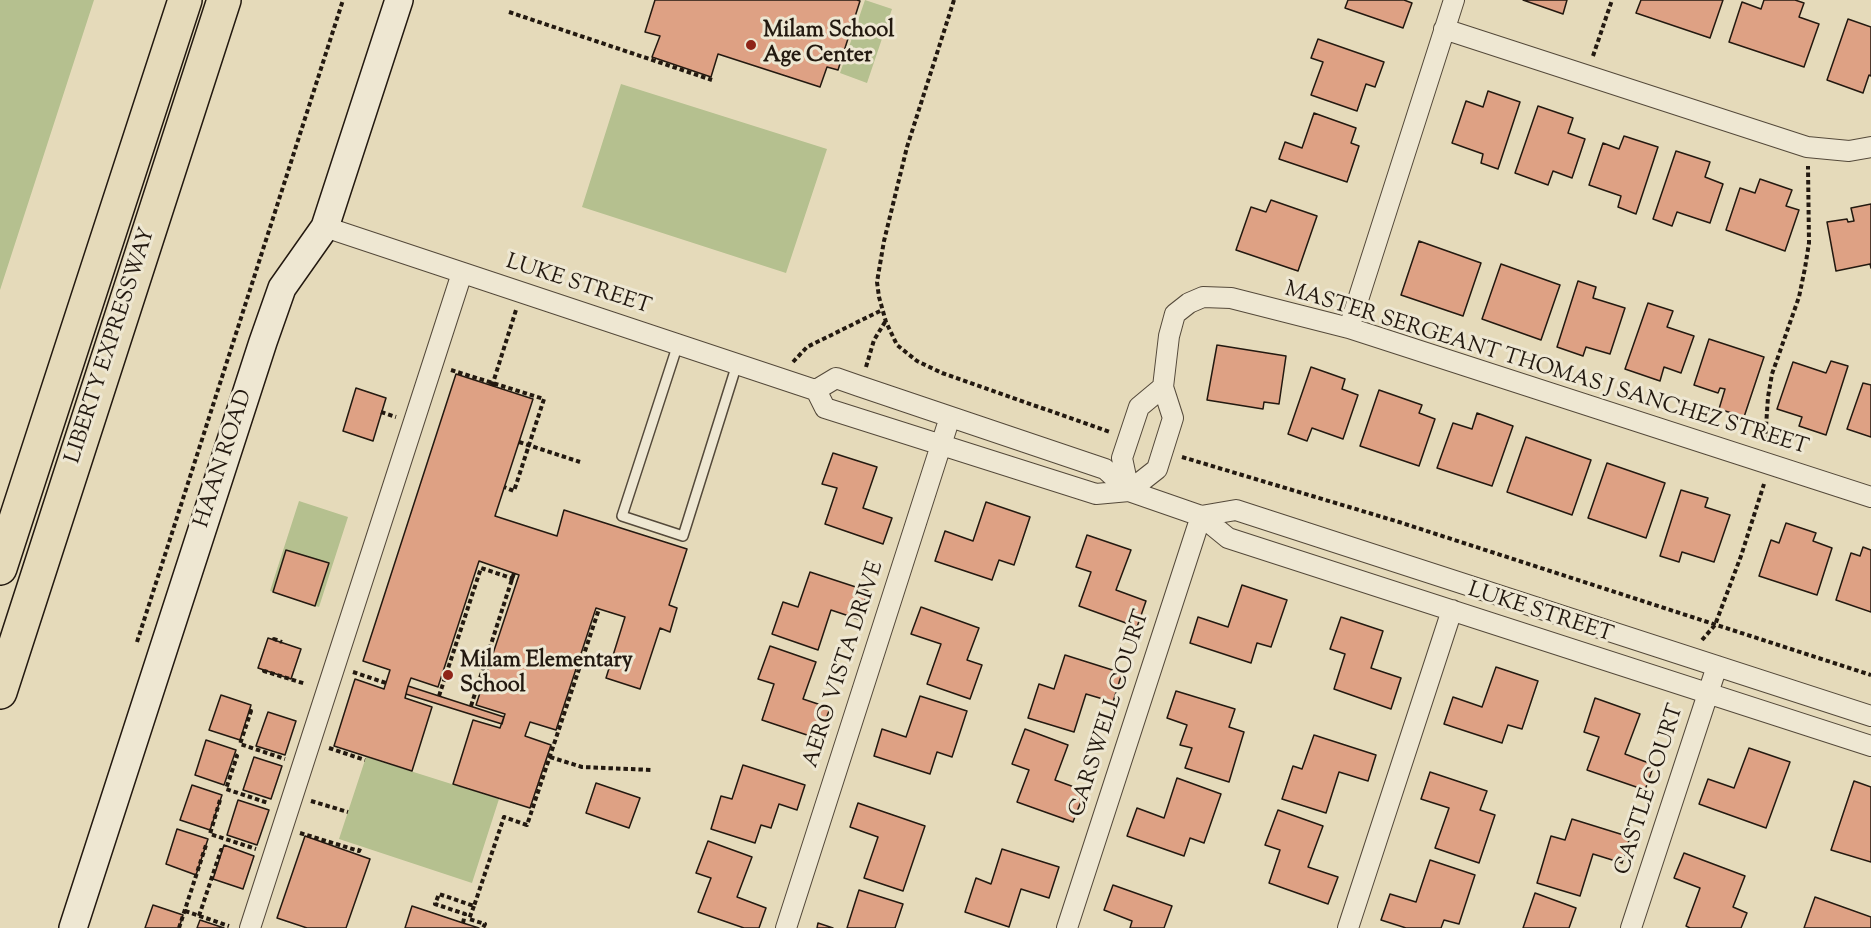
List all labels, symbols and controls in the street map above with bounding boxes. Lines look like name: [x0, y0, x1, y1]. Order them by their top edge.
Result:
place label: Milam School Age Center: [763, 19, 894, 70]
marker: Milam School Age Center: [744, 38, 758, 52]
street label: LIBERTY EXPRESSWAY: [61, 225, 163, 467]
street label: LUKE STREET: [502, 250, 654, 322]
street label: MASTER SERGEANT THOMAS J SANCHEZ STREET: [1281, 278, 1811, 462]
street label: HAAN ROAD: [190, 387, 260, 531]
street label: AERO VISTA DRIVE: [799, 558, 891, 772]
street label: LUKE STREET: [1464, 578, 1616, 650]
street label: CARSWELL COURT: [1065, 607, 1157, 821]
place label: Milam Elementary School: [460, 649, 633, 700]
marker: Milam Elementary School: [441, 668, 455, 682]
street label: CASTLE COURT: [1611, 701, 1691, 879]

